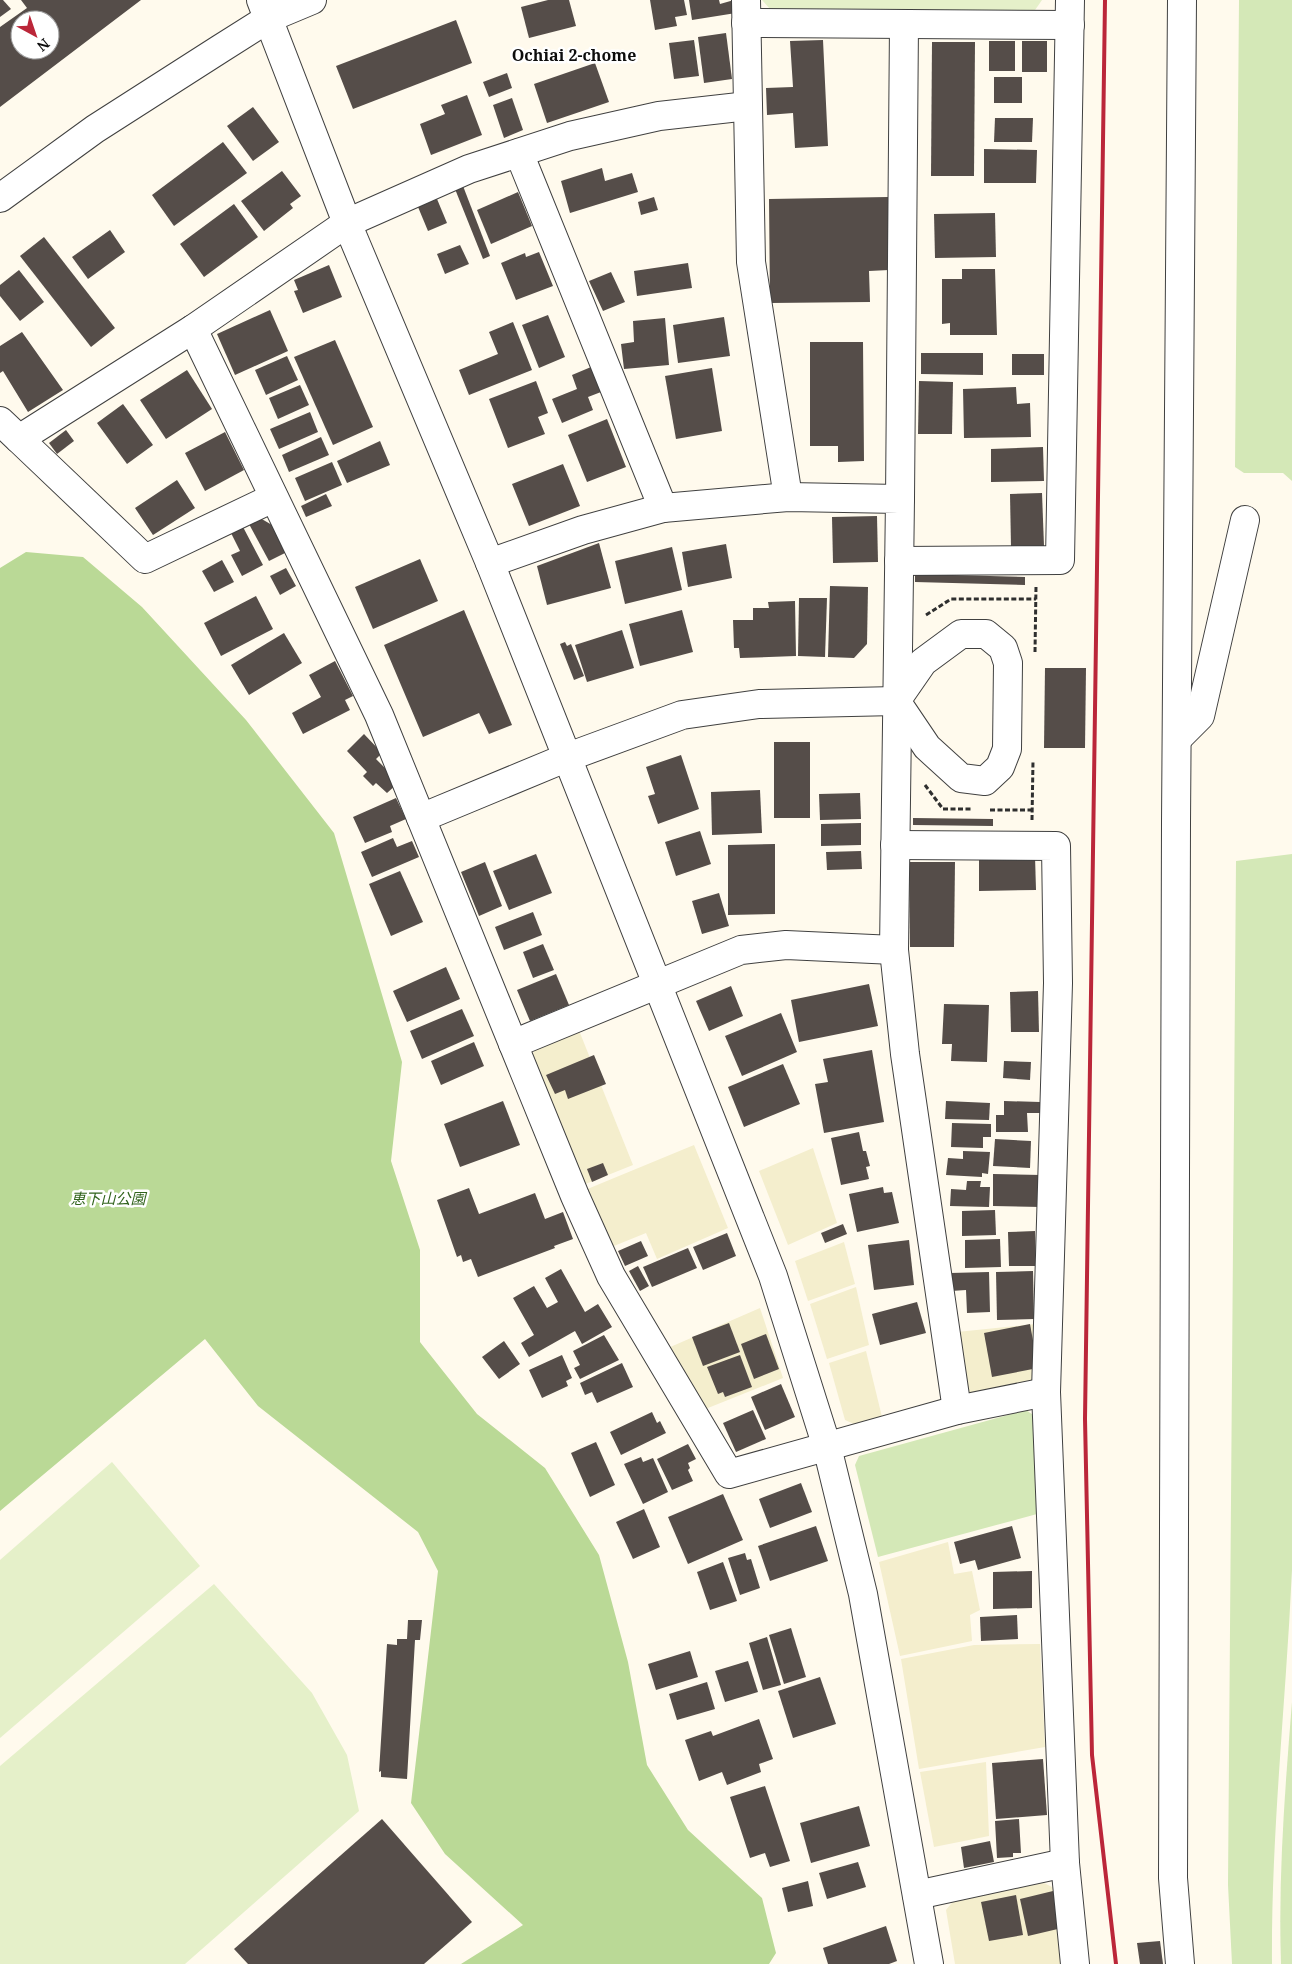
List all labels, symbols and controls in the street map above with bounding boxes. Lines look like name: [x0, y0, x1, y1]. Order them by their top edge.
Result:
north arrow: [10, 10, 60, 60]
text: N: [33, 35, 54, 56]
district label: Ochiai 2-chome: [512, 44, 636, 66]
park label: 恵下山公園: [70, 1188, 147, 1208]

